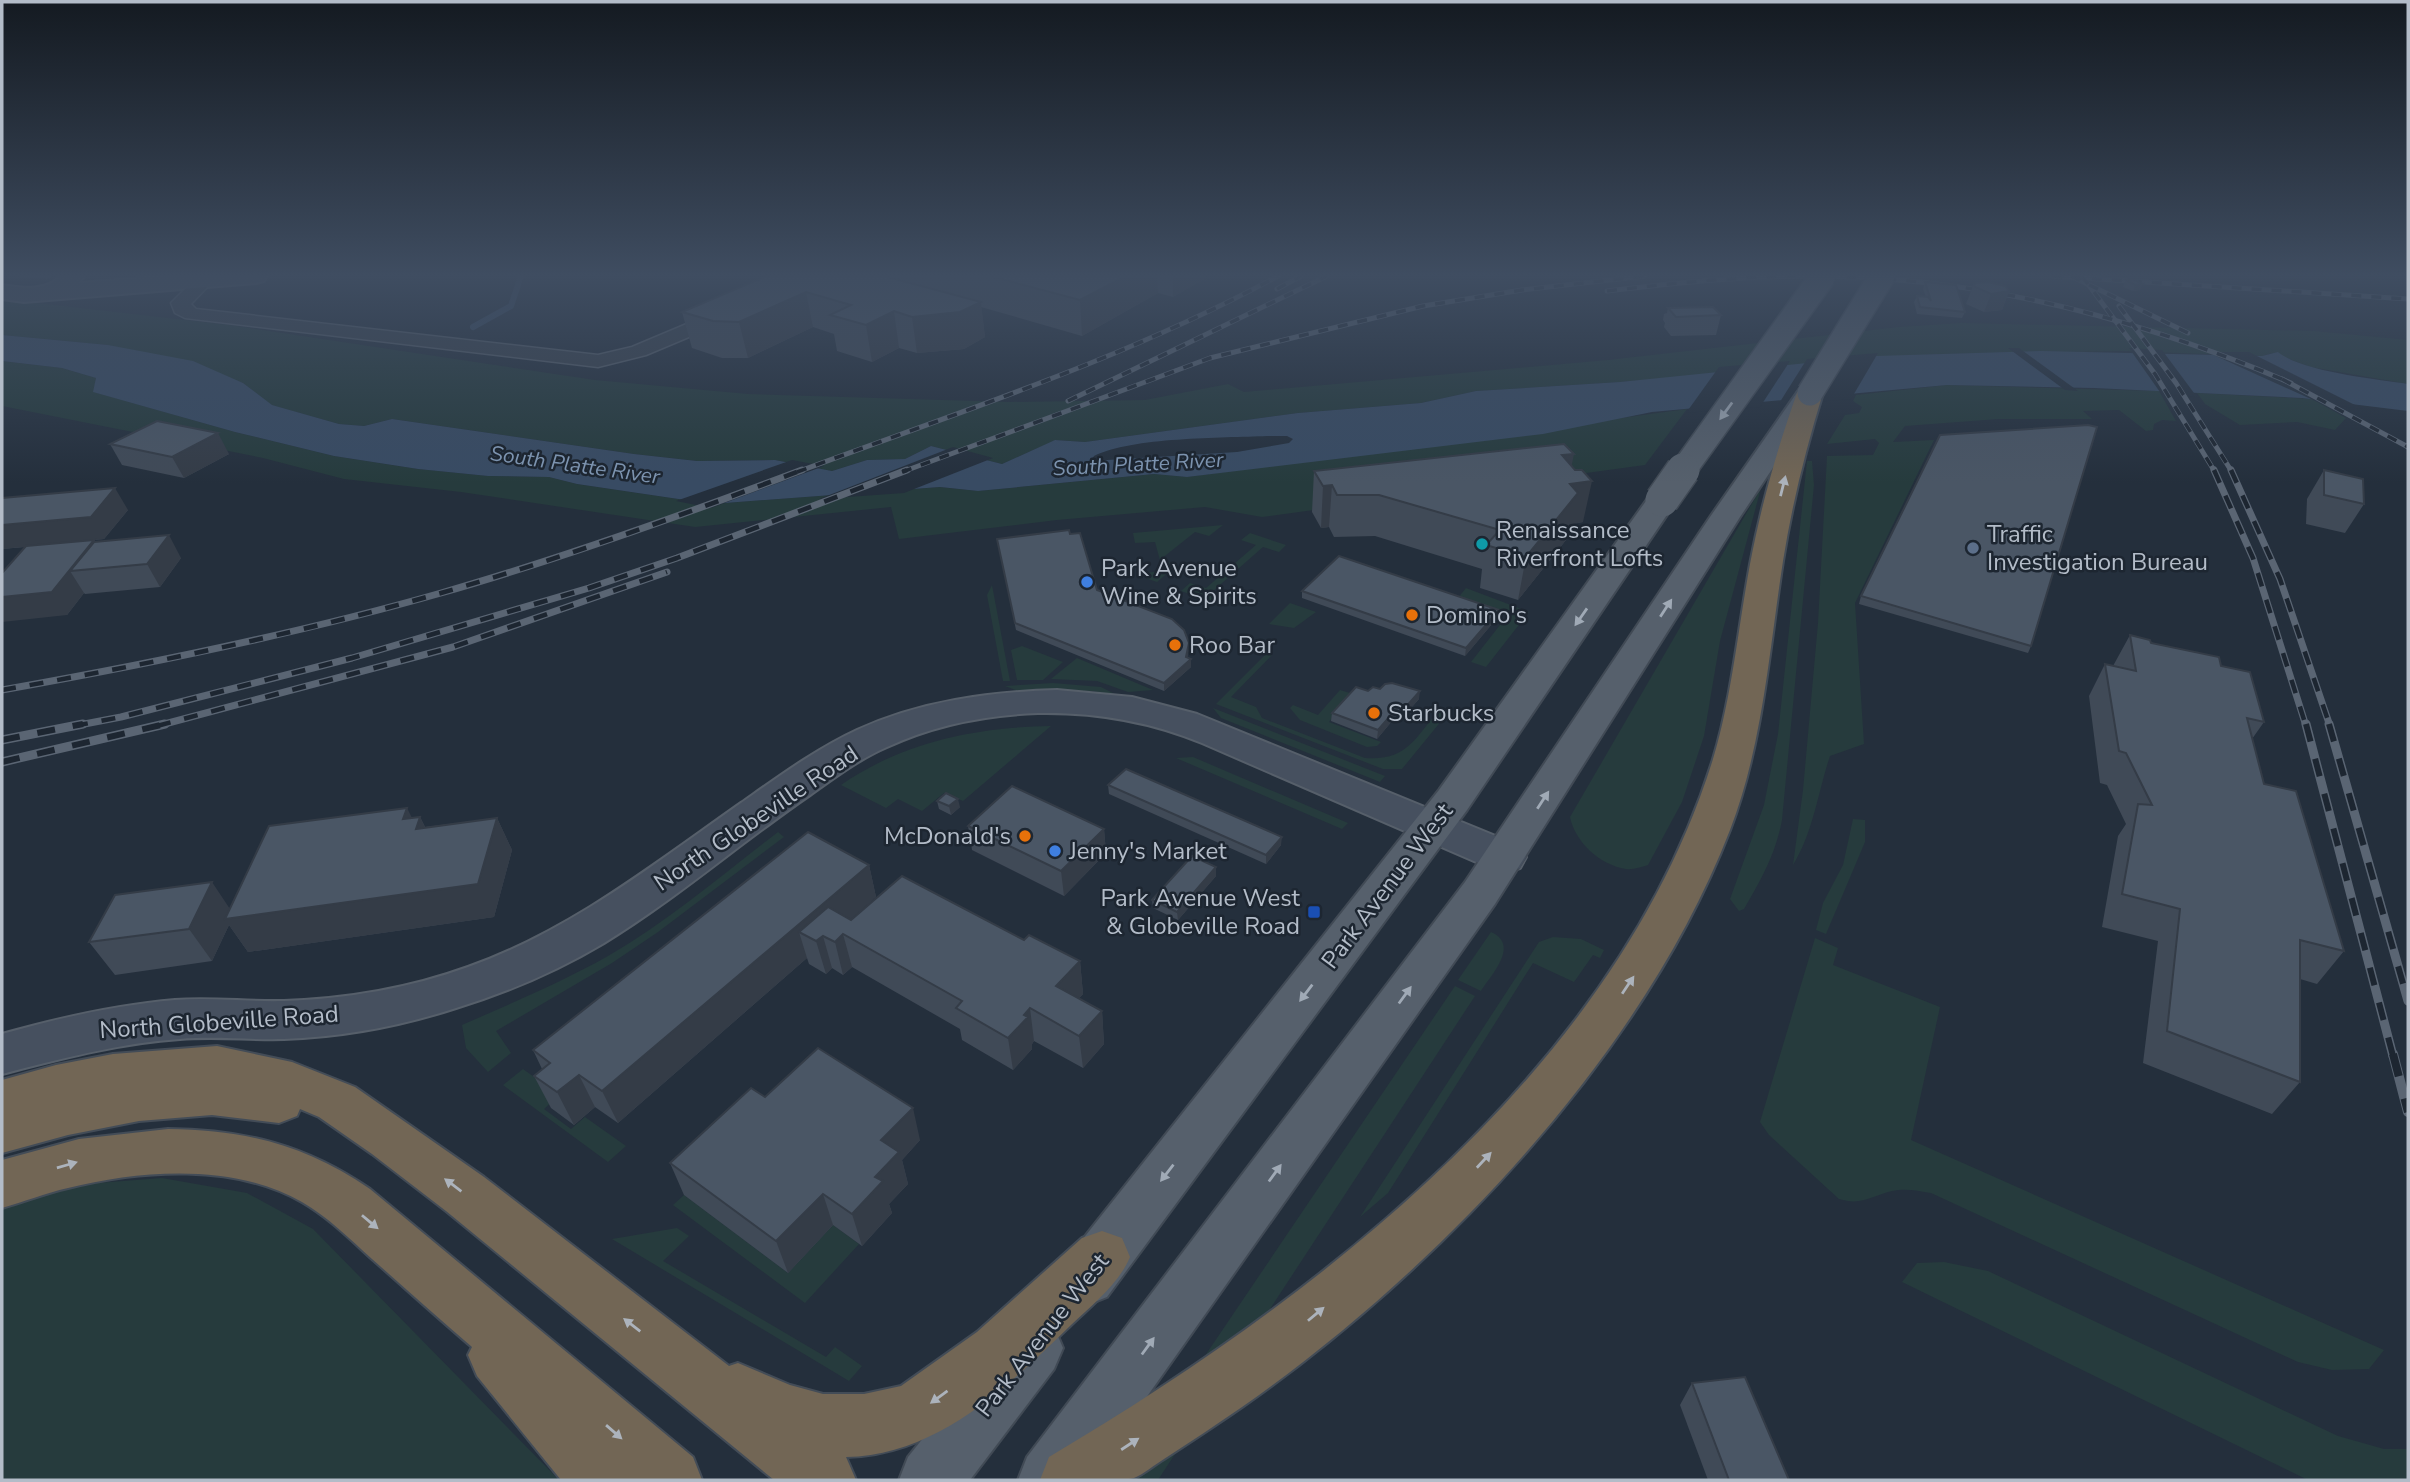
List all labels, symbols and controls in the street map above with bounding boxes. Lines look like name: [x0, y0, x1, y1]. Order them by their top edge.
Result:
one-way arrow: [1719, 402, 1733, 420]
water label: South Platte River: [488, 439, 662, 491]
water label: South Platte River: [1052, 446, 1225, 482]
one-way arrow: [1777, 475, 1788, 497]
place label: Renaissance Riverfront Lofts: [1496, 514, 1663, 574]
place label: Traffic Investigation Bureau: [1987, 518, 2208, 578]
marker: Renaissance Riverfront Lofts: [1474, 536, 1490, 552]
marker: Traffic Investigation Bureau: [1965, 540, 1981, 556]
place label: Park Avenue Wine & Spirits: [1101, 552, 1257, 612]
marker: Park Avenue Wine & Spirits: [1079, 574, 1095, 590]
place label: Domino's: [1426, 599, 1527, 631]
one-way arrow: [1659, 599, 1672, 618]
marker: Domino's: [1404, 607, 1420, 623]
one-way arrow: [1575, 607, 1588, 626]
place label: Roo Bar: [1189, 629, 1276, 661]
marker: Roo Bar: [1167, 637, 1183, 653]
place label: Starbucks: [1388, 697, 1494, 729]
marker: Starbucks: [1366, 705, 1382, 721]
street label: North Globeville Road: [648, 738, 864, 898]
one-way arrow: [1536, 790, 1549, 809]
street label: Park Avenue West: [1314, 796, 1460, 975]
place label: McDonald's: [884, 820, 1011, 852]
marker: McDonald's: [1017, 828, 1033, 844]
place label: Jenny's Market: [1068, 835, 1227, 867]
marker: Jenny's Market: [1047, 843, 1063, 859]
place label: Park Avenue West & Globeville Road: [1100, 882, 1301, 942]
marker: Park Avenue West & Globeville Road: [1306, 904, 1322, 920]
one-way arrow: [1621, 975, 1634, 994]
one-way arrow: [1298, 983, 1313, 1001]
one-way arrow: [1398, 985, 1412, 1004]
street label: North Globeville Road: [98, 998, 340, 1046]
one-way arrow: [1475, 1152, 1491, 1169]
one-way arrow: [57, 1160, 78, 1170]
one-way arrow: [1160, 1164, 1174, 1182]
one-way arrow: [1268, 1164, 1282, 1182]
one-way arrow: [444, 1178, 462, 1192]
one-way arrow: [362, 1214, 379, 1229]
street label: Park Avenue West: [968, 1246, 1116, 1423]
one-way arrow: [1308, 1307, 1325, 1322]
one-way arrow: [623, 1319, 641, 1333]
one-way arrow: [1141, 1337, 1155, 1355]
one-way arrow: [930, 1390, 948, 1404]
one-way arrow: [606, 1424, 623, 1439]
one-way arrow: [1120, 1438, 1140, 1451]

